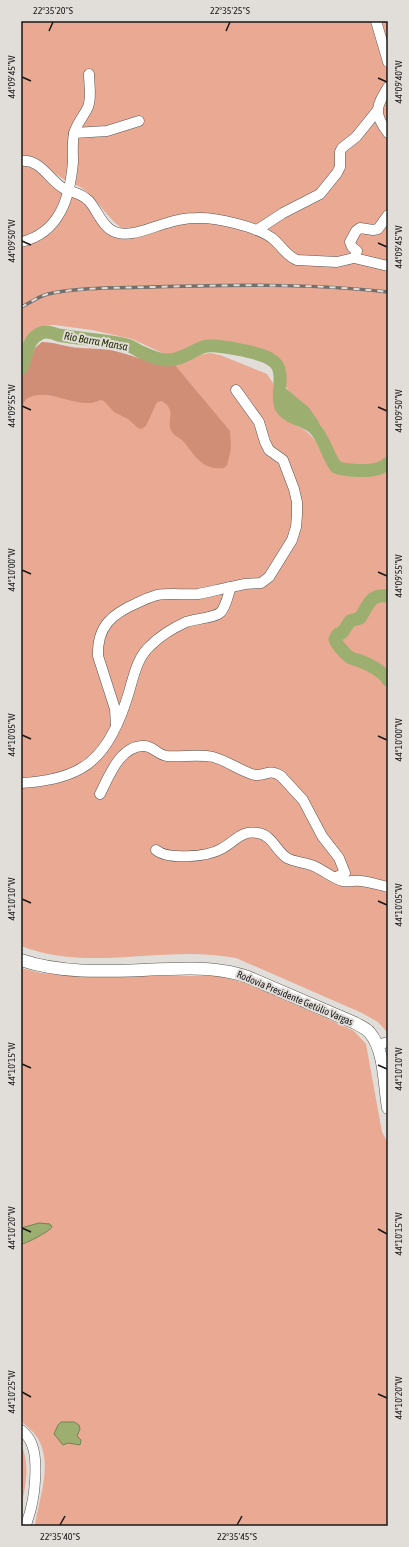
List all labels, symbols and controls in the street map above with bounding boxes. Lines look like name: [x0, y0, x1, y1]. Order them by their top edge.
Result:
text: 22°35'20"S: [33, 5, 73, 16]
text: 22°35'25"S: [210, 5, 250, 16]
text: 44°09'45"W: [6, 55, 17, 99]
text: 44°09'40"W: [393, 60, 404, 104]
text: 44°09'50"W: [6, 219, 17, 263]
text: 44°09'45"W: [393, 225, 404, 269]
water label: Rio Barra Mansa: [63, 329, 129, 353]
text: 44°09'55"W: [6, 384, 17, 428]
text: 44°09'50"W: [393, 389, 404, 433]
text: 44°10'00"W: [6, 548, 17, 592]
text: 44°09'55"W: [393, 554, 404, 598]
text: 44°10'05"W: [6, 713, 17, 757]
text: 44°10'00"W: [393, 718, 404, 762]
text: 44°10'10"W: [6, 877, 17, 921]
text: 44°10'05"W: [393, 883, 404, 927]
street label: Rodovia Presidente Getúlio Vargas: [235, 968, 355, 1028]
text: 44°10'15"W: [6, 1042, 17, 1086]
text: 44°10'10"W: [393, 1047, 404, 1091]
text: 44°10'20"W: [6, 1206, 17, 1250]
text: 44°10'15"W: [393, 1212, 404, 1256]
text: 44°10'25"W: [6, 1370, 17, 1414]
text: 44°10'20"W: [393, 1376, 404, 1420]
text: 22°35'40"S: [40, 1531, 80, 1542]
text: 22°35'45"S: [217, 1531, 257, 1542]

